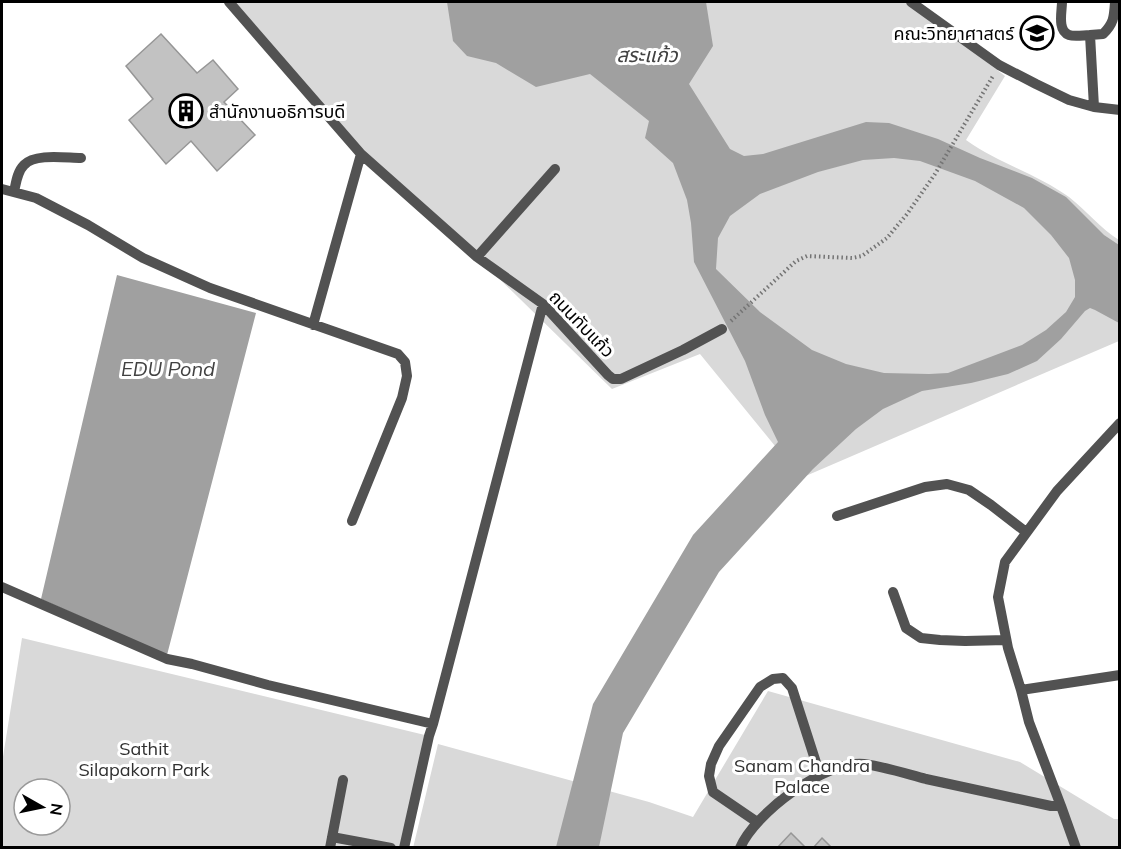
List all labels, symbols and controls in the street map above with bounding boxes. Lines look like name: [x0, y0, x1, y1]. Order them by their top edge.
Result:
school or university icon: คณะวิทยาศาสตร์: [1019, 15, 1055, 51]
place label: คณะวิทยาศาสตร์: [894, 22, 1015, 45]
water label: สระแก้ว: [616, 42, 679, 67]
building icon: สำนักงานอธิการบดี: [168, 93, 204, 129]
place label: สำนักงานอธิการบดี: [209, 100, 345, 123]
street label: ถนนทับแก้ว: [544, 286, 620, 362]
water label: EDU Pond: [121, 356, 215, 381]
park label: Sathit Silapakorn Park: [78, 737, 210, 781]
park label: Sanam Chandra Palace: [734, 754, 870, 798]
north arrow: [12, 777, 72, 837]
text: N: [46, 802, 68, 817]

